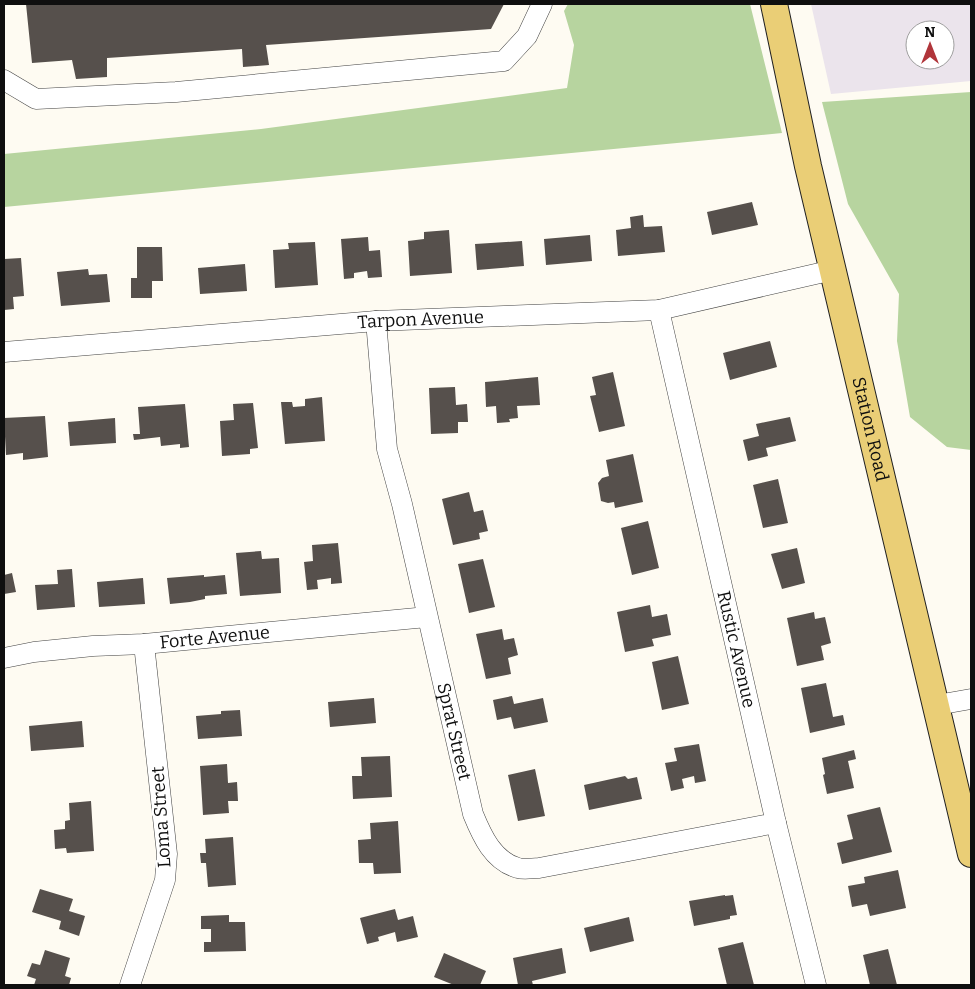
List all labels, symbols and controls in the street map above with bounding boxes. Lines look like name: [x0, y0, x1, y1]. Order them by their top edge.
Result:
north arrow: [905, 20, 955, 70]
text: N: [925, 24, 936, 41]
street label: Tarpon Avenue: [357, 306, 484, 334]
street label: Station Road: [847, 375, 893, 484]
street label: Rustic Avenue: [712, 589, 760, 710]
street label: Forte Avenue: [159, 621, 271, 653]
street label: Sprat Street: [432, 681, 476, 783]
street label: Loma Street: [146, 765, 176, 868]

